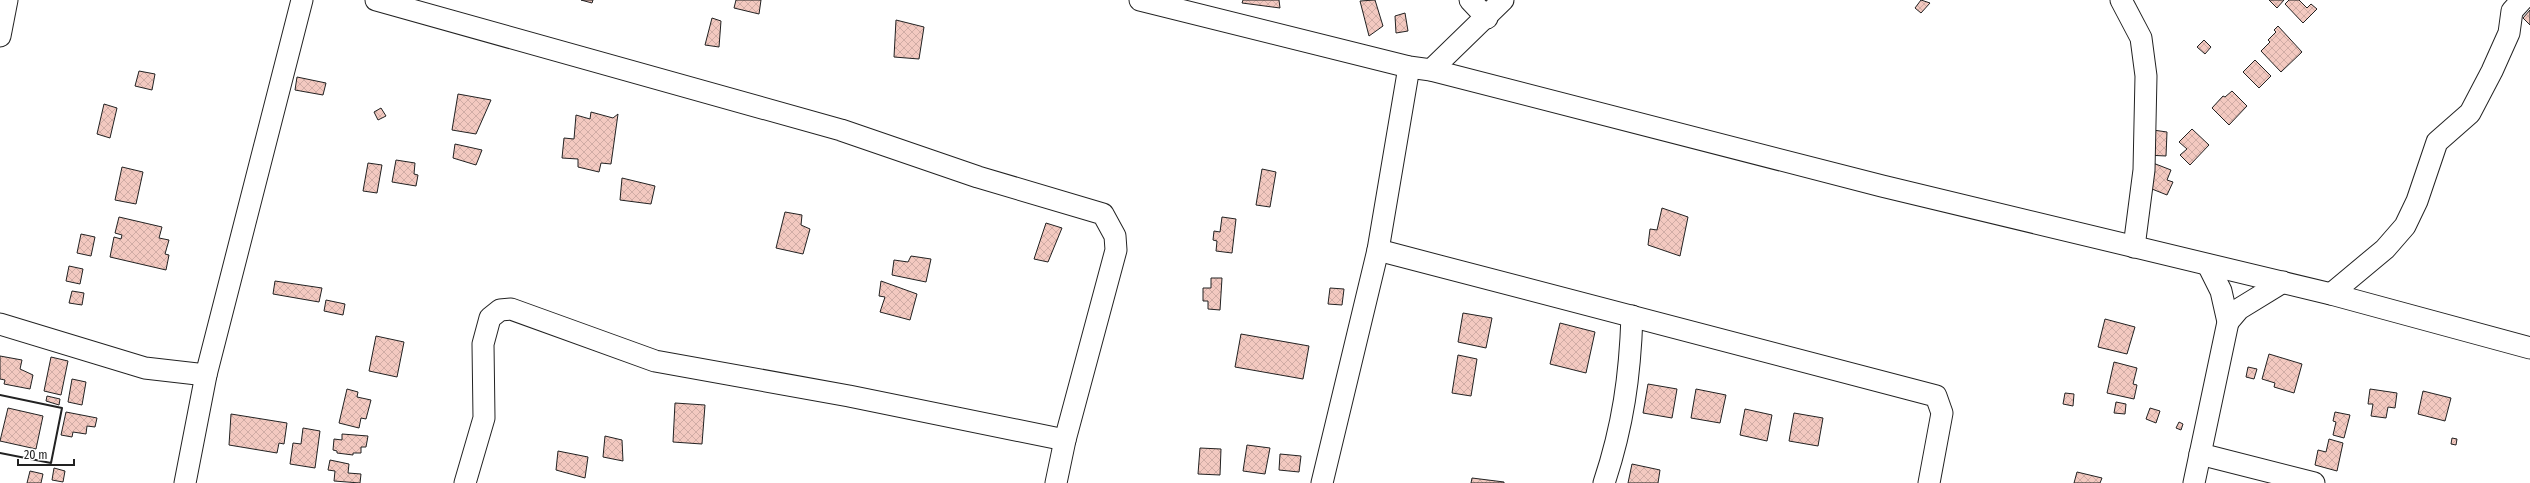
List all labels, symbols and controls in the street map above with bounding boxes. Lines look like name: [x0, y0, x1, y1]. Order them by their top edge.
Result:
scale bar: [18, 441, 74, 467]
text: 20 m: [24, 448, 48, 462]

